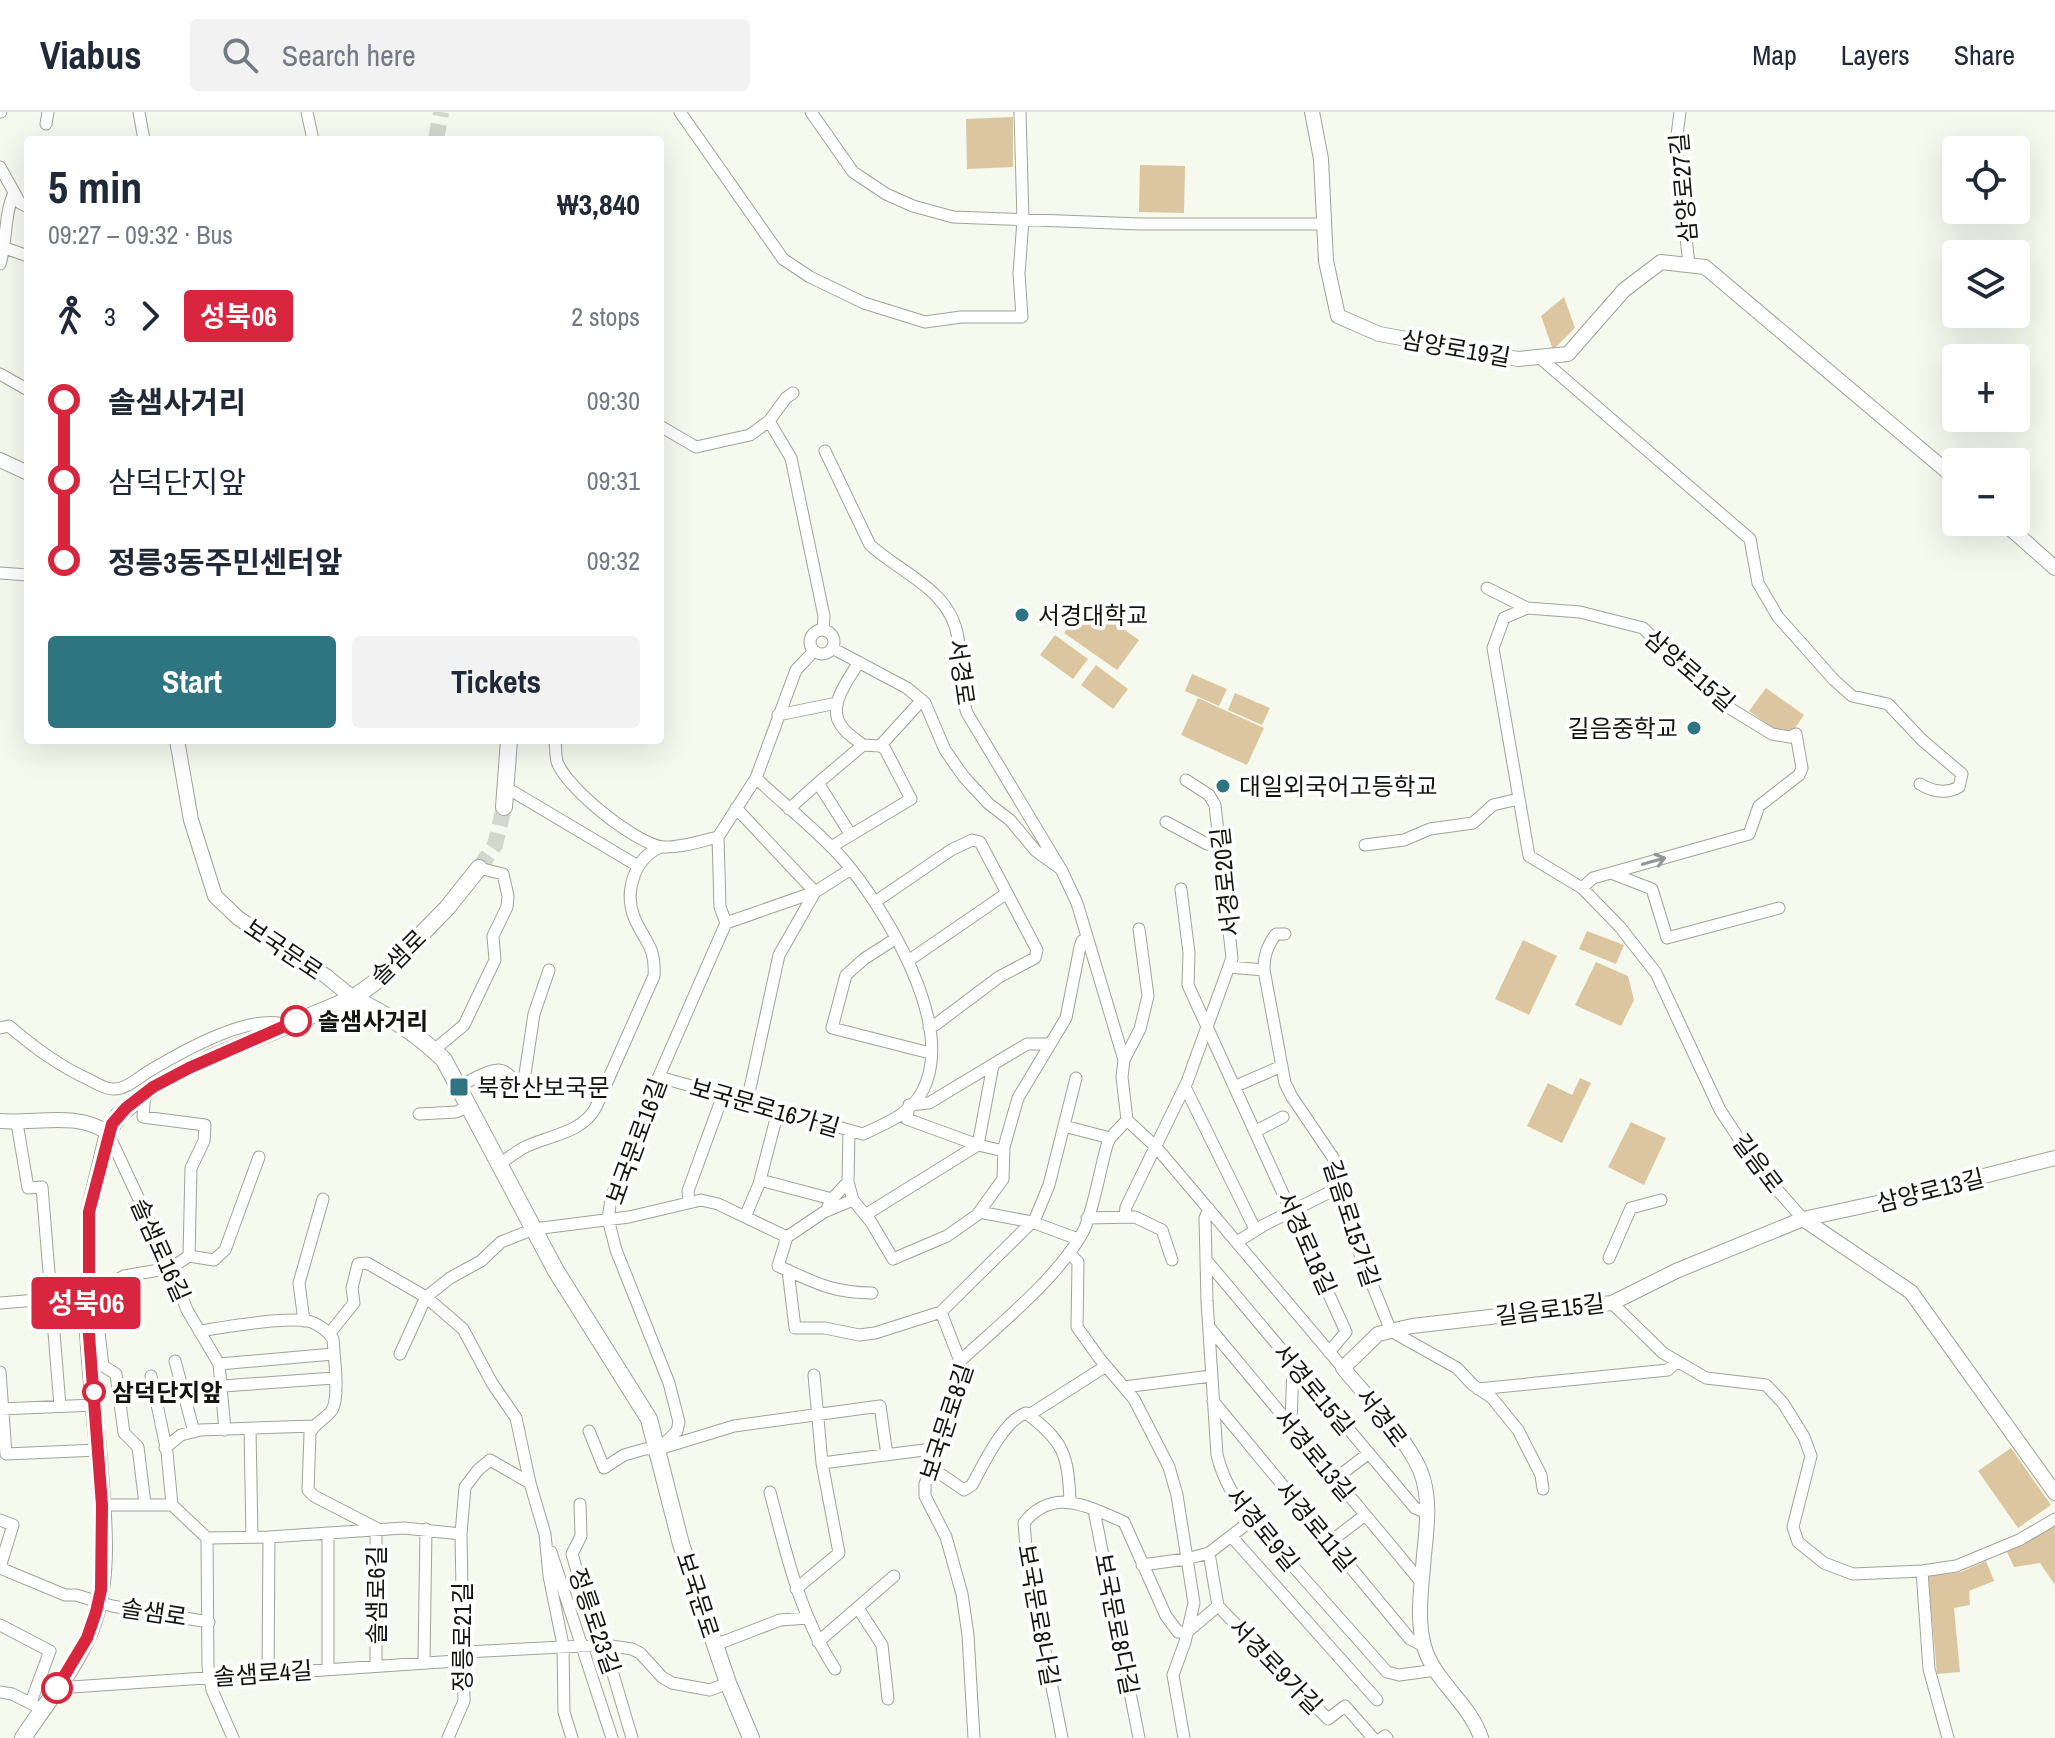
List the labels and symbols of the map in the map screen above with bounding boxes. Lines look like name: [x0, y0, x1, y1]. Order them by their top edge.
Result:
street label: 삼양로27길: [1662, 132, 1704, 244]
street label: 삼양로19길: [1399, 323, 1513, 373]
place label: 서경대학교: [1038, 599, 1148, 631]
marker: 서경대학교: [1013, 606, 1031, 624]
street label: 삼양로15길: [1638, 622, 1742, 718]
street label: 서경로: [942, 637, 982, 707]
place label: 길음중학교: [1568, 712, 1678, 744]
marker: 길음중학교: [1685, 719, 1703, 737]
place label: 대일외국어고등학교: [1239, 770, 1438, 802]
marker: 대일외국어고등학교: [1214, 777, 1232, 795]
street label: 서경로20길: [1203, 826, 1247, 938]
one-way arrow: [1641, 853, 1667, 868]
street label: 보국문로: [238, 911, 330, 987]
street label: 솔샘로: [363, 922, 433, 992]
place label: 솔샘사거리: [318, 1005, 428, 1037]
marker: 솔샘사거리: [281, 1006, 311, 1036]
street label: 보국문로16가길: [686, 1070, 844, 1144]
place label: 북한산보국문: [477, 1071, 609, 1103]
street label: 보국문로16길: [598, 1073, 674, 1209]
marker: 북한산보국문: [448, 1076, 470, 1098]
street label: 길음로: [1725, 1127, 1791, 1199]
street label: 길음로15가길: [1316, 1155, 1388, 1291]
street label: 삼양로13길: [1873, 1161, 1987, 1219]
street label: 서경로18길: [1270, 1186, 1344, 1300]
street label: 솔샘로16길: [124, 1193, 198, 1307]
line badge: 성북06: [30, 1277, 142, 1329]
street label: 길음로15길: [1493, 1286, 1607, 1332]
street label: 서경로15길: [1266, 1336, 1362, 1442]
street label: 보국문로8길: [912, 1359, 980, 1485]
place label: 삼덕단지앞: [112, 1376, 222, 1408]
marker: 삼덕단지앞: [83, 1381, 105, 1403]
street label: 서경로: [1349, 1381, 1415, 1453]
street label: 서경로13길: [1267, 1402, 1363, 1508]
street label: 서경로11길: [1269, 1474, 1363, 1578]
street label: 서경로9길: [1219, 1480, 1307, 1578]
street label: 보국문로8나길: [1011, 1542, 1067, 1688]
street label: 솔샘로6길: [360, 1545, 392, 1645]
street label: 보국문로: [669, 1548, 727, 1642]
street label: 보국문로8다길: [1088, 1551, 1146, 1697]
street label: 정릉로23길: [562, 1564, 628, 1678]
street label: 정릉로21길: [446, 1582, 478, 1692]
street label: 솔샘로: [119, 1591, 189, 1633]
street label: 서경로9가길: [1222, 1611, 1330, 1721]
street label: 솔샘로4길: [212, 1654, 314, 1692]
unlabelled marker: [42, 1673, 72, 1703]

